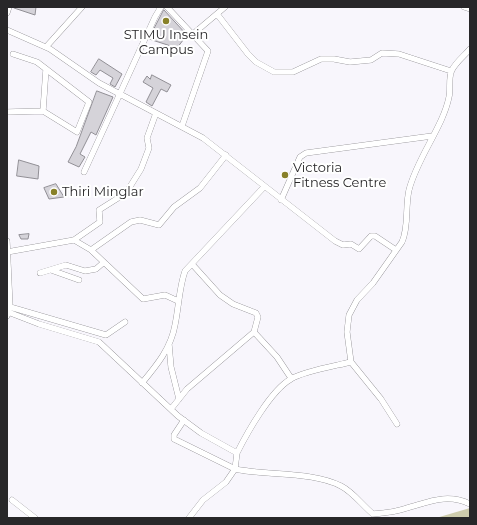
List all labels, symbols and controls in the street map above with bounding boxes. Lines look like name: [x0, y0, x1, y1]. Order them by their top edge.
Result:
marker: STIMU Insein Campus: [161, 16, 171, 26]
place label: STIMU Insein Campus: [124, 27, 208, 58]
place label: Victoria Fitness Centre: [293, 160, 386, 191]
marker: Victoria Fitness Centre: [280, 170, 290, 180]
place label: Thiri Minglar: [62, 184, 144, 200]
marker: Thiri Minglar: [49, 187, 59, 197]

